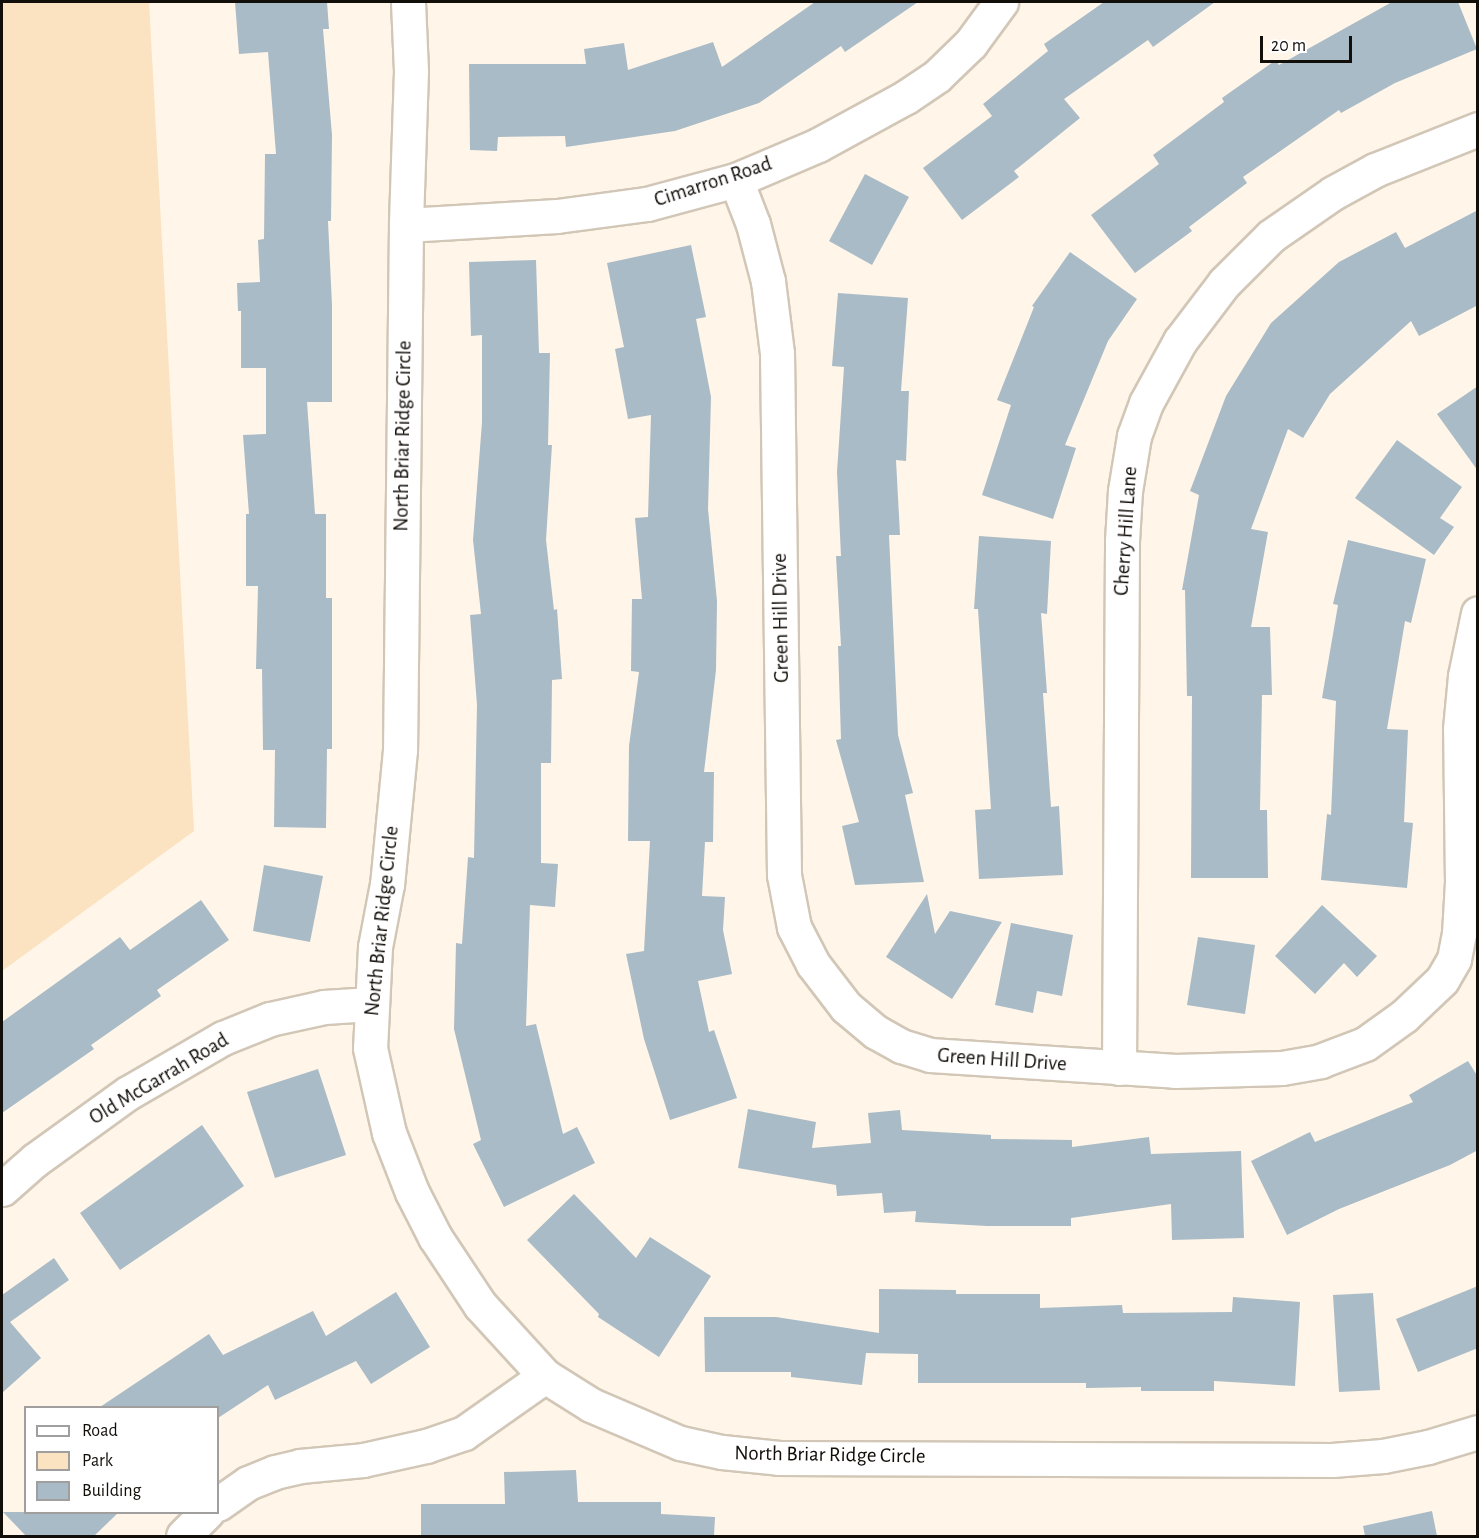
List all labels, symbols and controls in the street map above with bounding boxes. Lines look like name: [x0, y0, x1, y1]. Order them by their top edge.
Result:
scale bar: [1263, 24, 1354, 62]
text: 20 m: [1271, 37, 1306, 55]
street label: Cimarron Road: [651, 151, 775, 213]
street label: North Briar Ridge Circle: [389, 340, 417, 532]
street label: Cherry Hill Lane: [1109, 465, 1143, 597]
street label: Green Hill Drive: [767, 553, 795, 683]
street label: North Briar Ridge Circle: [359, 825, 405, 1017]
street label: Old McGarrah Road: [85, 1027, 233, 1131]
street label: Green Hill Drive: [936, 1043, 1068, 1077]
legend: [24, 1406, 219, 1514]
text: Road: [82, 1422, 118, 1440]
street label: North Briar Ridge Circle: [734, 1441, 926, 1469]
text: Park: [82, 1452, 113, 1470]
text: Building: [82, 1482, 141, 1500]

